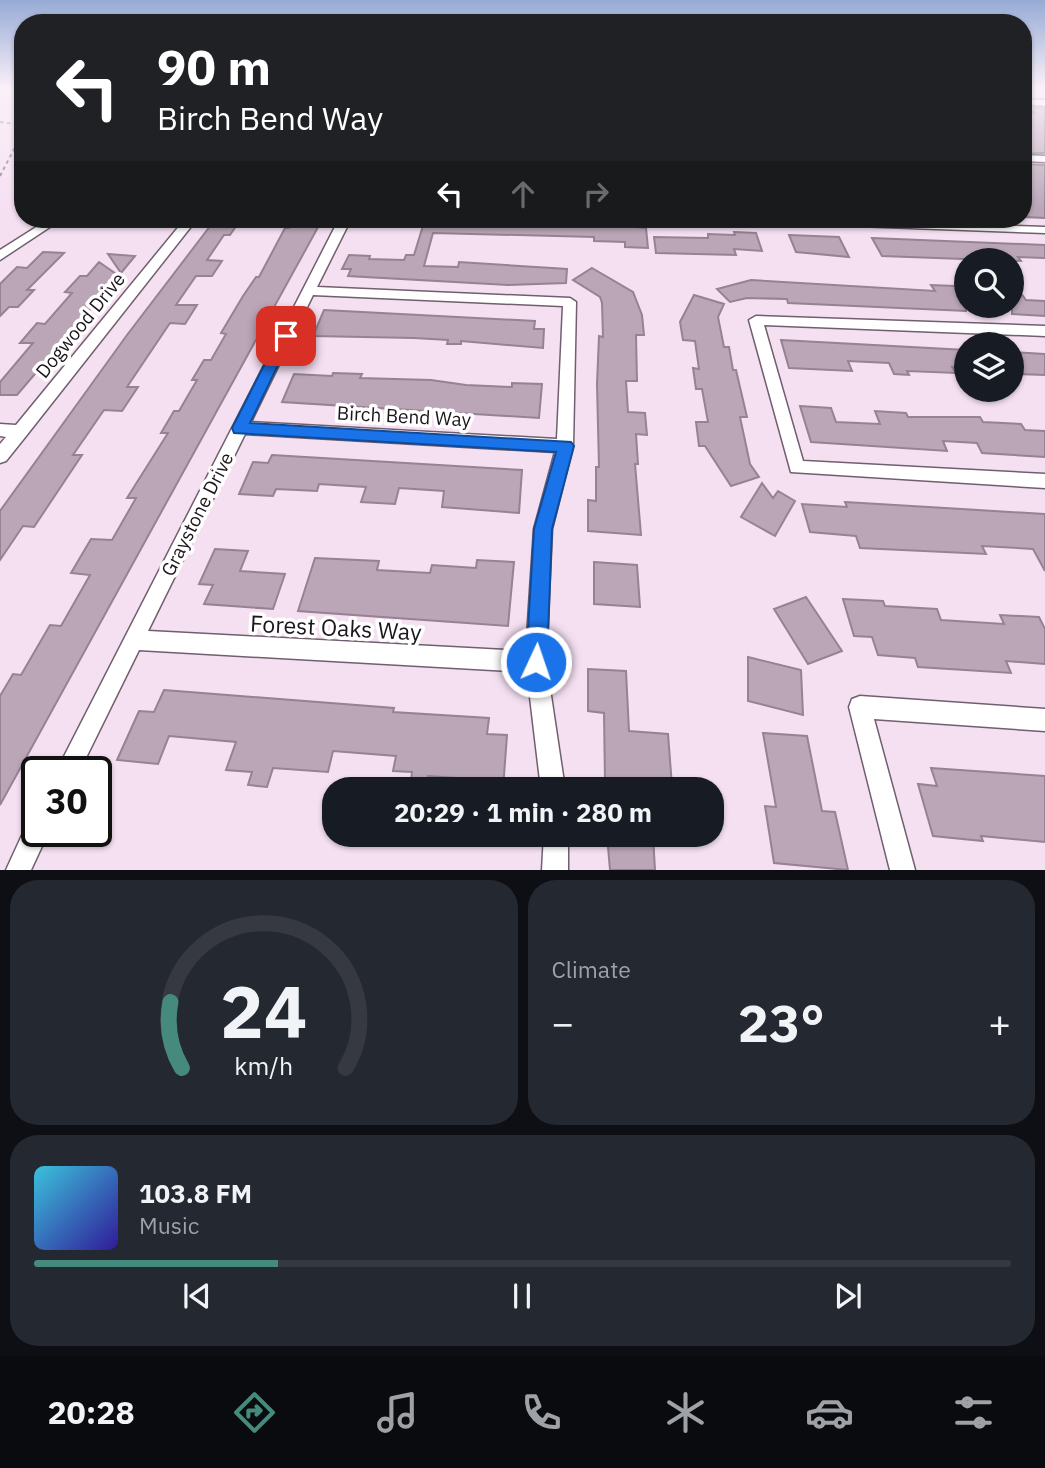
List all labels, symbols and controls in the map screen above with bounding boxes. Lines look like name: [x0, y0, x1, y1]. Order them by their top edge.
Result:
text: 90 m: [157, 35, 271, 98]
icon: left: [42, 42, 133, 133]
text: Birch Bend Way: [157, 97, 383, 139]
icon: left: [431, 175, 469, 213]
icon: ahead: [504, 175, 542, 213]
icon: right: [577, 175, 615, 213]
map controls: [954, 248, 1024, 402]
button: search: [954, 248, 1024, 318]
street label: Dogwood Drive: [30, 267, 130, 383]
pin: [256, 306, 316, 366]
icon: arrive: [267, 317, 305, 355]
button: layers: [954, 332, 1024, 402]
street label: Birch Bend Way: [336, 401, 472, 432]
street label: Graystone Drive: [156, 448, 238, 580]
street label: Forest Oaks Way: [250, 608, 423, 646]
position arrow: [499, 625, 573, 699]
speed limit sign: 30: [21, 756, 112, 847]
text: 20:29 · 1 min · 280 m: [394, 795, 652, 829]
text: Climate: [552, 954, 631, 984]
text: 24: [220, 964, 307, 1059]
text: 23°: [738, 989, 825, 1056]
text: −: [552, 998, 574, 1047]
text: +: [988, 998, 1011, 1047]
text: km/h: [234, 1049, 293, 1082]
text: 103.8 FM: [139, 1176, 252, 1210]
text: Music: [139, 1210, 199, 1240]
icon: previous: [178, 1277, 216, 1315]
icon: pause: [503, 1277, 541, 1315]
icon: next: [829, 1277, 867, 1315]
icon: directions: [230, 1388, 279, 1437]
icon: music: [373, 1388, 422, 1437]
icon: phone: [517, 1388, 566, 1437]
icon: climate: [661, 1388, 710, 1437]
icon: car: [805, 1388, 854, 1437]
icon: filters: [949, 1388, 998, 1437]
text: 20:28: [47, 1391, 135, 1433]

